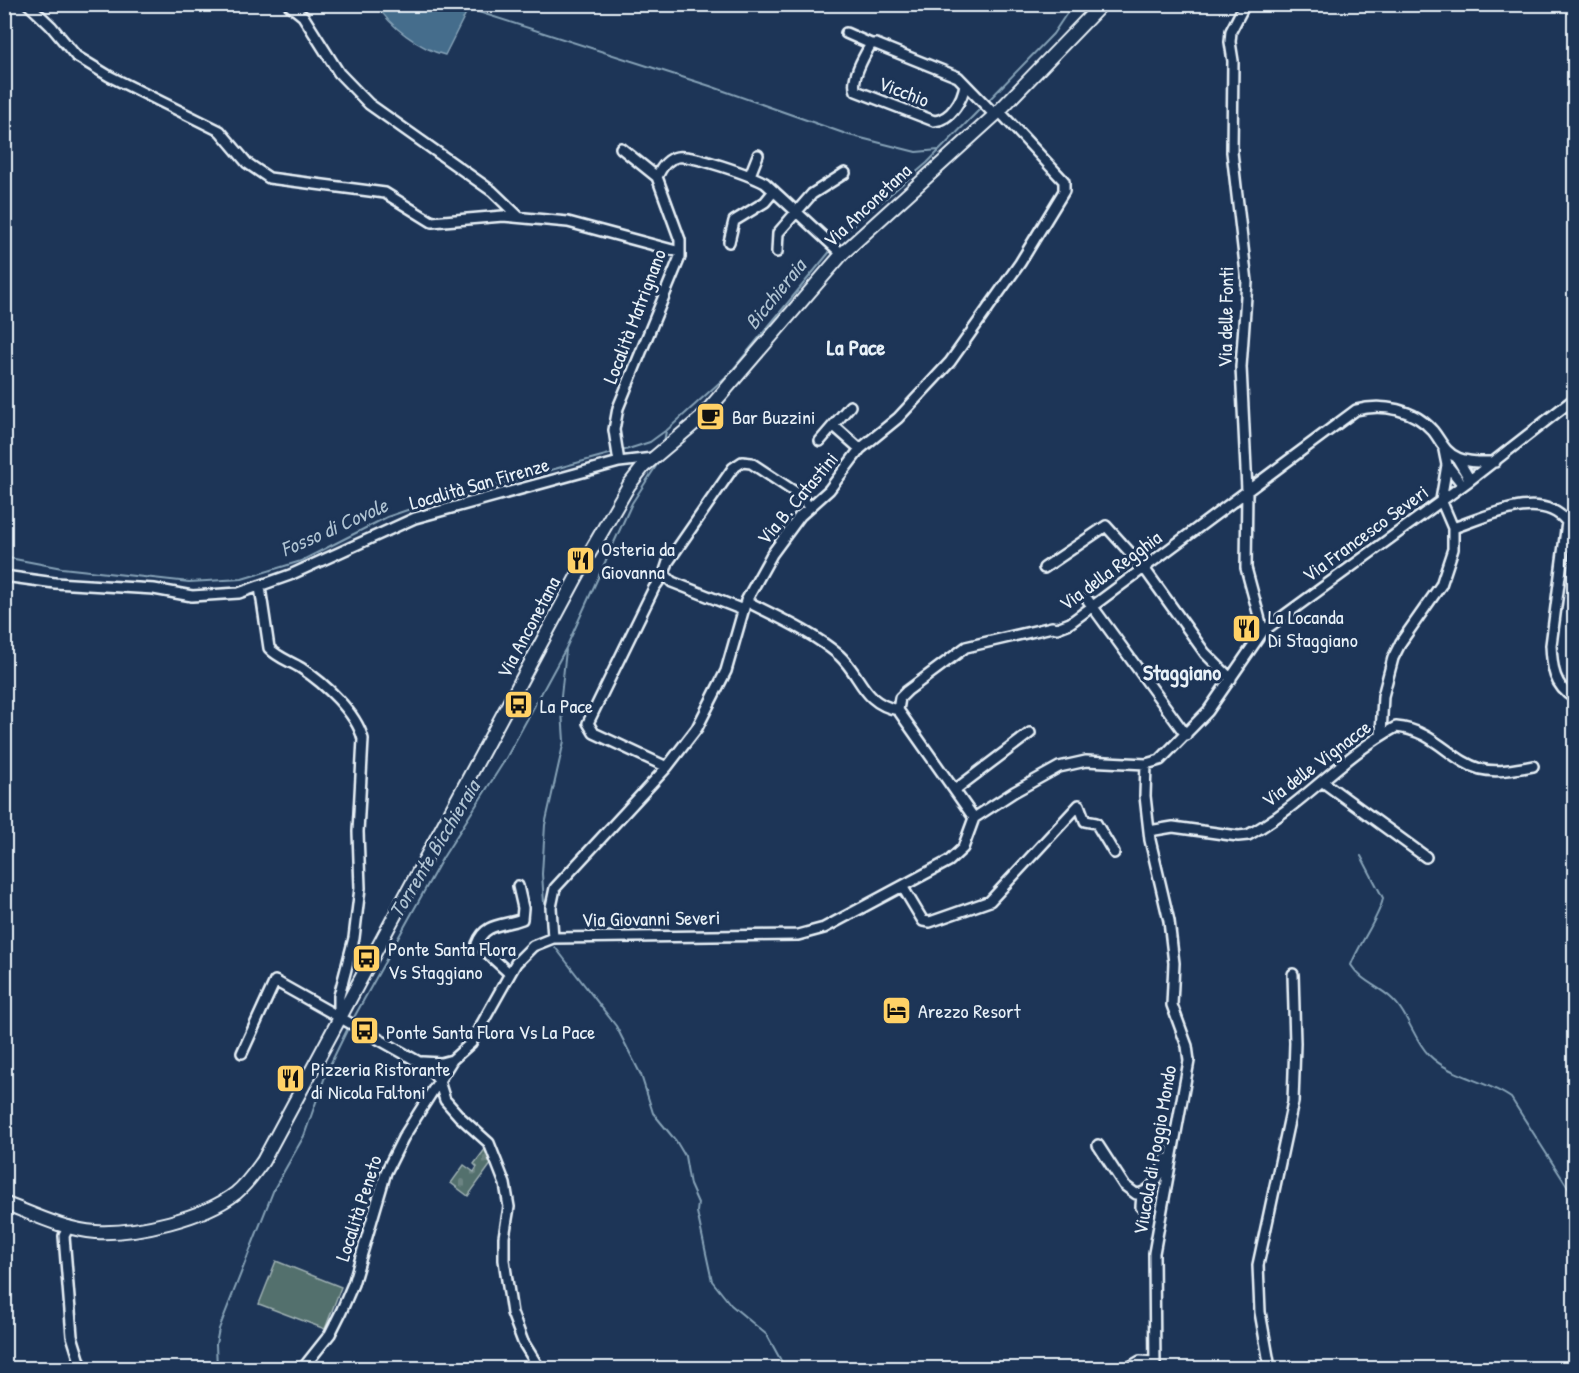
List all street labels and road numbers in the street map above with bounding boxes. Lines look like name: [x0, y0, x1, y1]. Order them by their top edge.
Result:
street label: Vicchio: [875, 69, 933, 113]
street label: Via Anconetana: [817, 157, 917, 253]
street label: Località Matrignano: [596, 245, 672, 387]
street label: Via delle Fonti: [1211, 266, 1239, 368]
street label: Via B. Catastini: [750, 446, 844, 550]
street label: Località San Firenze: [406, 450, 552, 516]
street label: Via Francesco Severi: [1297, 478, 1433, 588]
street label: Via della Regghia: [1053, 524, 1167, 616]
street label: Via Anconetana: [490, 571, 566, 683]
street label: Via delle Vignacce: [1256, 713, 1376, 813]
street label: Via Giovanni Severi: [581, 903, 721, 933]
street label: Viucola di Poggio Mondo: [1126, 1063, 1182, 1237]
street label: Località Peneto: [328, 1152, 388, 1264]

